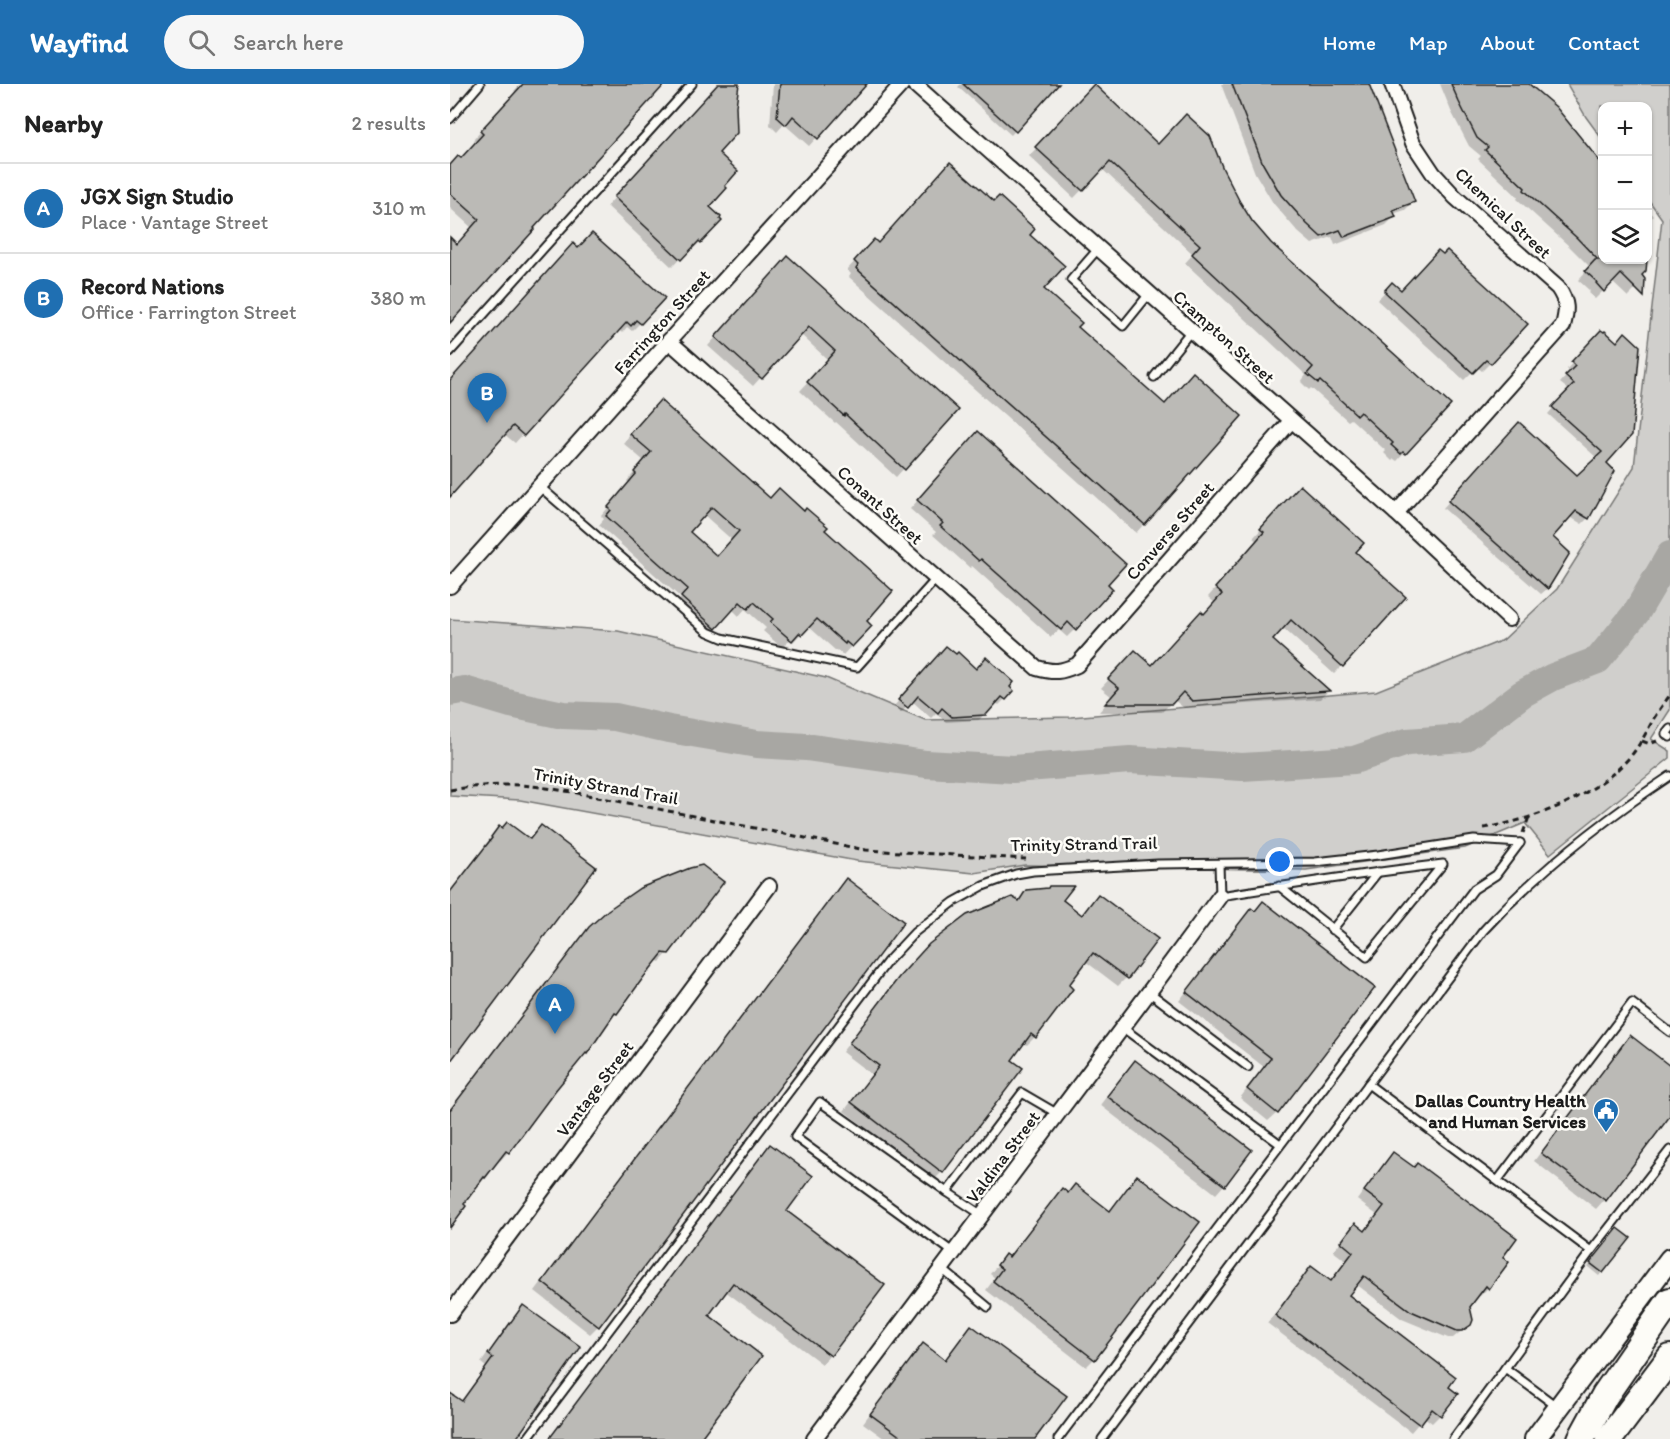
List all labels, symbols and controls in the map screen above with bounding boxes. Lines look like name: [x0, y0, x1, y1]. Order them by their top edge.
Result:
search box: [164, 15, 584, 69]
text: Wayfind: [30, 25, 128, 59]
icon: search: [185, 26, 218, 59]
text: Search here: [233, 29, 344, 56]
text: Home: [1323, 30, 1376, 55]
text: Map: [1409, 30, 1448, 55]
text: About: [1481, 30, 1535, 55]
text: Contact: [1568, 30, 1640, 55]
map controls: [1598, 102, 1652, 264]
button: +: [1598, 102, 1652, 156]
text: Nearby: [24, 107, 103, 139]
text: 2 results: [352, 111, 426, 135]
button: −: [1598, 156, 1652, 210]
street label: Chemical Street: [1450, 163, 1556, 263]
text: JGX Sign Studio: [81, 183, 234, 210]
text: A: [37, 196, 50, 220]
text: 310 m: [372, 196, 426, 220]
text: Place · Vantage Street: [81, 210, 268, 234]
button: layers: [1598, 210, 1652, 264]
street label: Farrington Street: [609, 265, 715, 379]
text: Record Nations: [81, 273, 224, 300]
street label: Crampton Street: [1169, 285, 1280, 389]
text: B: [37, 286, 50, 310]
text: 380 m: [371, 286, 426, 310]
text: Office · Farrington Street: [81, 300, 296, 324]
pin: B: [468, 374, 507, 423]
street label: Conant Street: [833, 461, 928, 549]
street label: Converse Street: [1121, 477, 1219, 585]
street label: Trinity Strand Trail: [532, 762, 680, 810]
street label: Trinity Strand Trail: [1010, 832, 1158, 856]
your location: [1265, 847, 1294, 876]
pin: A: [536, 984, 574, 1034]
street label: Vantage Street: [552, 1036, 638, 1141]
place label: Dallas Country Health and Human Services: [1415, 1090, 1586, 1133]
public building icon: Dallas Country Health and Human Services: [1591, 1096, 1621, 1134]
street label: Valdina Street: [961, 1106, 1045, 1207]

